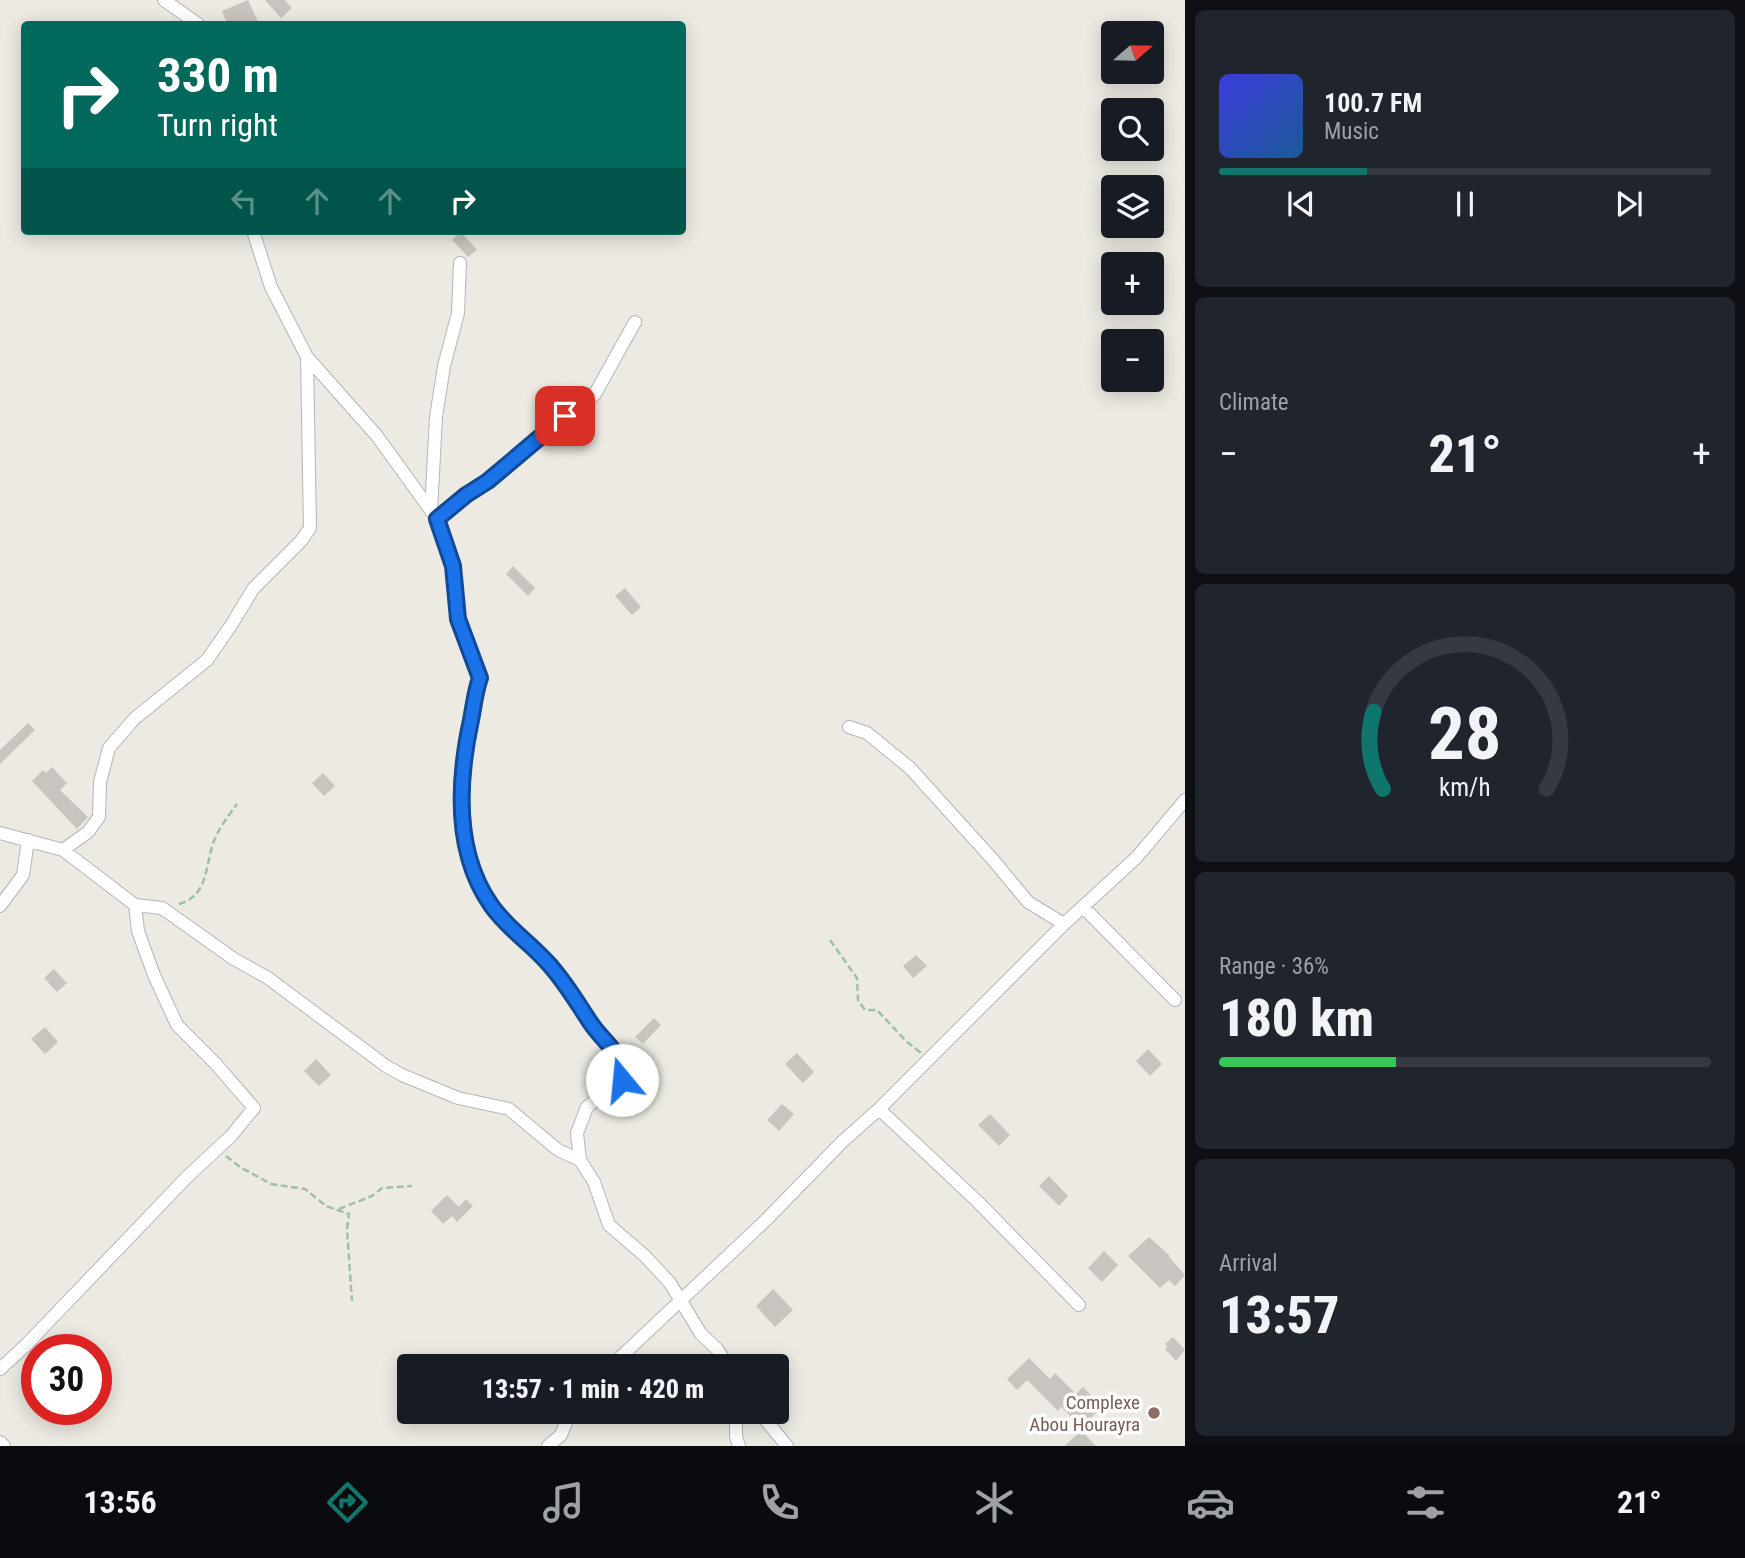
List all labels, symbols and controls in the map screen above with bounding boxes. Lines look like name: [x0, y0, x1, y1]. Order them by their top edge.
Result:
north arrow: [1101, 21, 1164, 84]
map controls: [1101, 21, 1164, 392]
text: 330 m: [157, 47, 279, 104]
icon: right: [42, 49, 133, 140]
text: 100.7 FM: [1324, 88, 1422, 118]
button: search: [1101, 98, 1164, 161]
text: Turn right: [157, 106, 278, 144]
text: Music: [1324, 118, 1379, 145]
button: layers: [1101, 175, 1164, 238]
icon: left: [225, 182, 263, 220]
icon: ahead: [298, 182, 336, 220]
icon: ahead: [371, 182, 409, 220]
icon: right: [444, 182, 482, 220]
icon: previous: [1282, 185, 1320, 223]
icon: pause: [1446, 185, 1484, 223]
icon: next: [1610, 185, 1648, 223]
button: +: [1101, 252, 1164, 315]
button: −: [1101, 329, 1164, 392]
pin: [535, 386, 595, 446]
text: Climate: [1219, 389, 1289, 416]
icon: arrive: [546, 397, 584, 435]
text: 21°: [1428, 424, 1502, 485]
text: −: [1219, 432, 1238, 476]
text: +: [1692, 432, 1711, 476]
text: 28: [1428, 691, 1502, 777]
text: km/h: [1439, 773, 1491, 802]
text: Range · 36%: [1219, 953, 1329, 980]
text: 180 km: [1219, 988, 1374, 1049]
position arrow: [585, 1043, 659, 1117]
text: Arrival: [1219, 1250, 1278, 1277]
text: 13:57: [1219, 1285, 1339, 1346]
speed limit sign: 30: [21, 1334, 112, 1425]
text: 13:57 · 1 min · 420 m: [482, 1374, 704, 1404]
place label: Complexe Abou Hourayra: [1029, 1391, 1140, 1436]
marker: Complexe Abou Hourayra: [1146, 1405, 1162, 1421]
icon: directions: [323, 1478, 372, 1527]
icon: music: [539, 1478, 588, 1527]
icon: phone: [755, 1478, 804, 1527]
icon: climate: [970, 1478, 1019, 1527]
icon: car: [1186, 1478, 1235, 1527]
icon: filters: [1401, 1478, 1450, 1527]
text: 13:56: [83, 1483, 157, 1521]
text: 21°: [1617, 1483, 1662, 1521]

